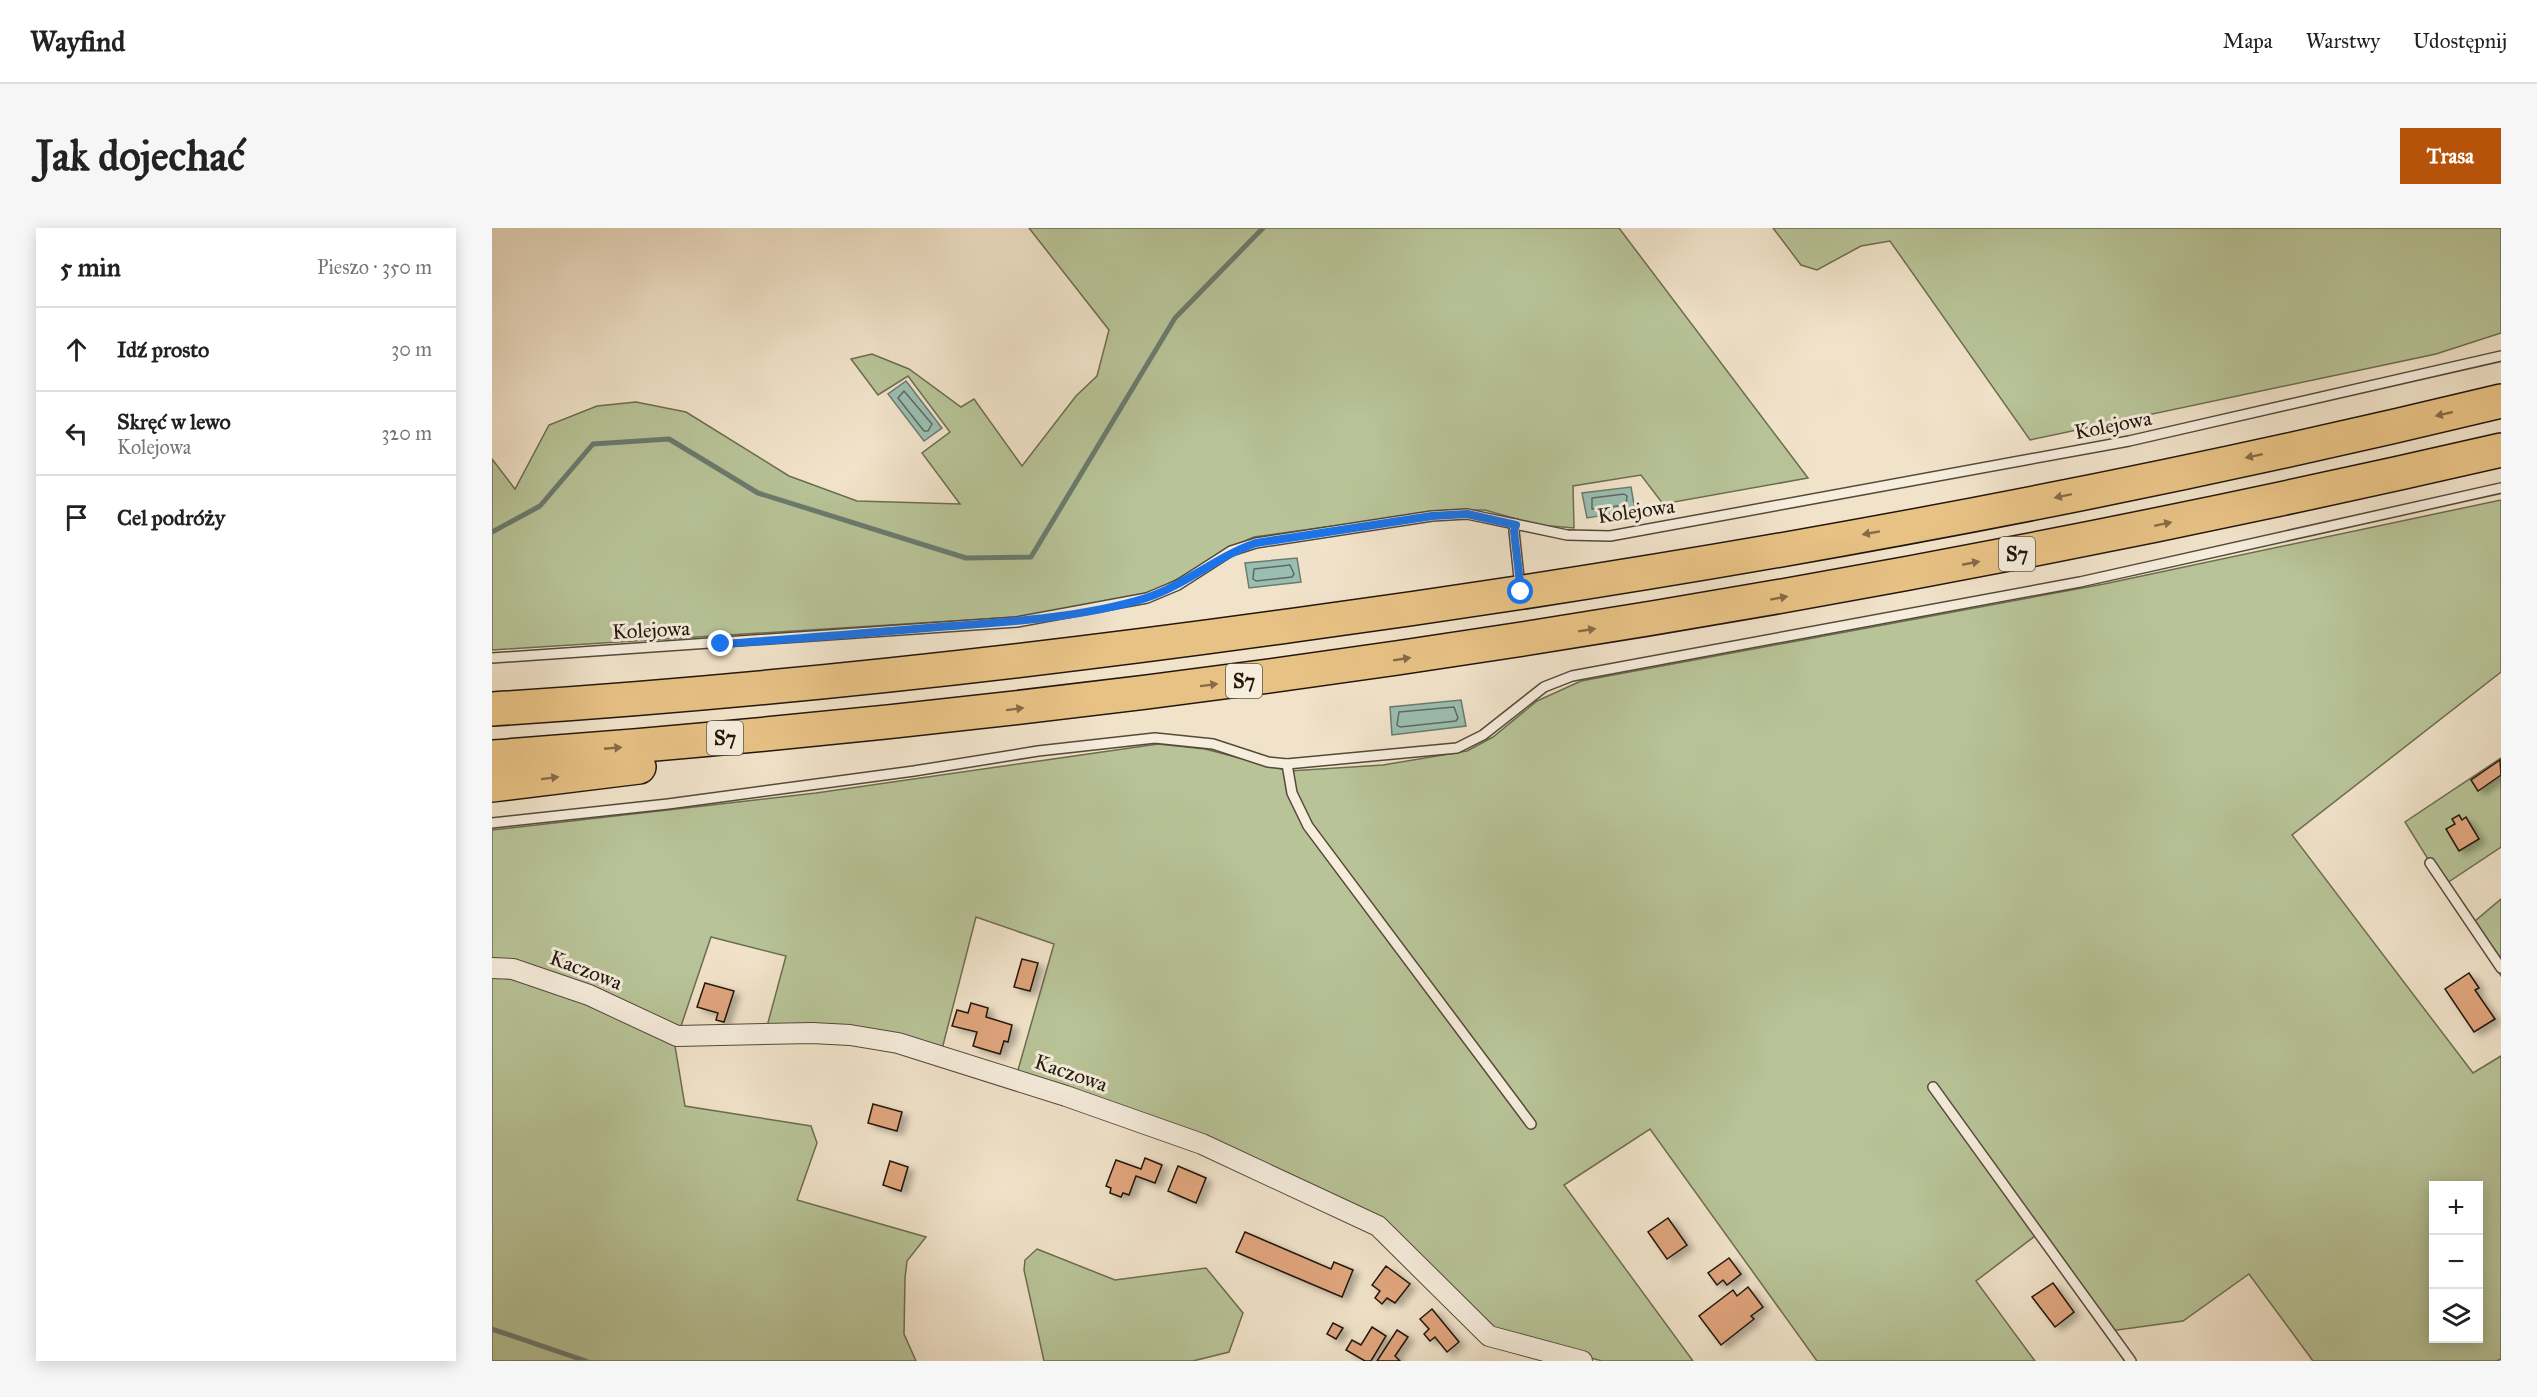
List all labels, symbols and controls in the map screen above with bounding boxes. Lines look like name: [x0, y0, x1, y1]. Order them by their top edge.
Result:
text: Wayfind: [30, 24, 125, 59]
text: Mapa: [2223, 28, 2273, 54]
text: Warstwy: [2306, 28, 2380, 54]
text: Udostępnij: [2413, 28, 2507, 54]
button: Trasa: [2400, 128, 2501, 184]
text: Jak dojechać: [36, 130, 245, 182]
text: 5 min: [60, 251, 121, 283]
text: Pieszo · 350 m: [317, 255, 432, 279]
icon: ahead: [60, 333, 93, 366]
text: Idź prosto: [117, 336, 209, 363]
text: 30 m: [391, 337, 432, 361]
street label: Kolejowa: [2072, 405, 2154, 445]
text: Skręć w lewo: [117, 408, 231, 435]
one-way arrow: [2435, 409, 2453, 419]
icon: left: [60, 417, 93, 450]
text: 320 m: [381, 421, 432, 445]
text: Kolejowa: [117, 435, 191, 459]
one-way arrow: [2244, 452, 2263, 461]
one-way arrow: [2053, 492, 2072, 501]
street label: Kolejowa: [1596, 493, 1677, 529]
icon: arrive: [60, 501, 93, 534]
text: Cel podróży: [117, 504, 225, 531]
one-way arrow: [2153, 519, 2172, 529]
one-way arrow: [1862, 529, 1881, 538]
road number: S7: [1999, 537, 2035, 571]
one-way arrow: [1962, 558, 1981, 567]
route start: [1507, 578, 1533, 604]
one-way arrow: [1770, 593, 1789, 602]
street label: Kolejowa: [611, 615, 691, 645]
one-way arrow: [1578, 626, 1597, 635]
route end: [707, 630, 733, 656]
one-way arrow: [1392, 654, 1411, 663]
road number: S7: [1226, 664, 1262, 698]
one-way arrow: [1199, 681, 1218, 690]
one-way arrow: [1006, 704, 1025, 713]
road number: S7: [707, 721, 743, 755]
one-way arrow: [604, 743, 623, 753]
one-way arrow: [541, 773, 560, 783]
street label: Kaczowa: [546, 944, 626, 996]
street label: Kaczowa: [1031, 1048, 1111, 1098]
map controls: [2429, 1181, 2483, 1343]
button: +: [2429, 1181, 2483, 1235]
button: −: [2429, 1235, 2483, 1289]
button: layers: [2429, 1289, 2483, 1343]

